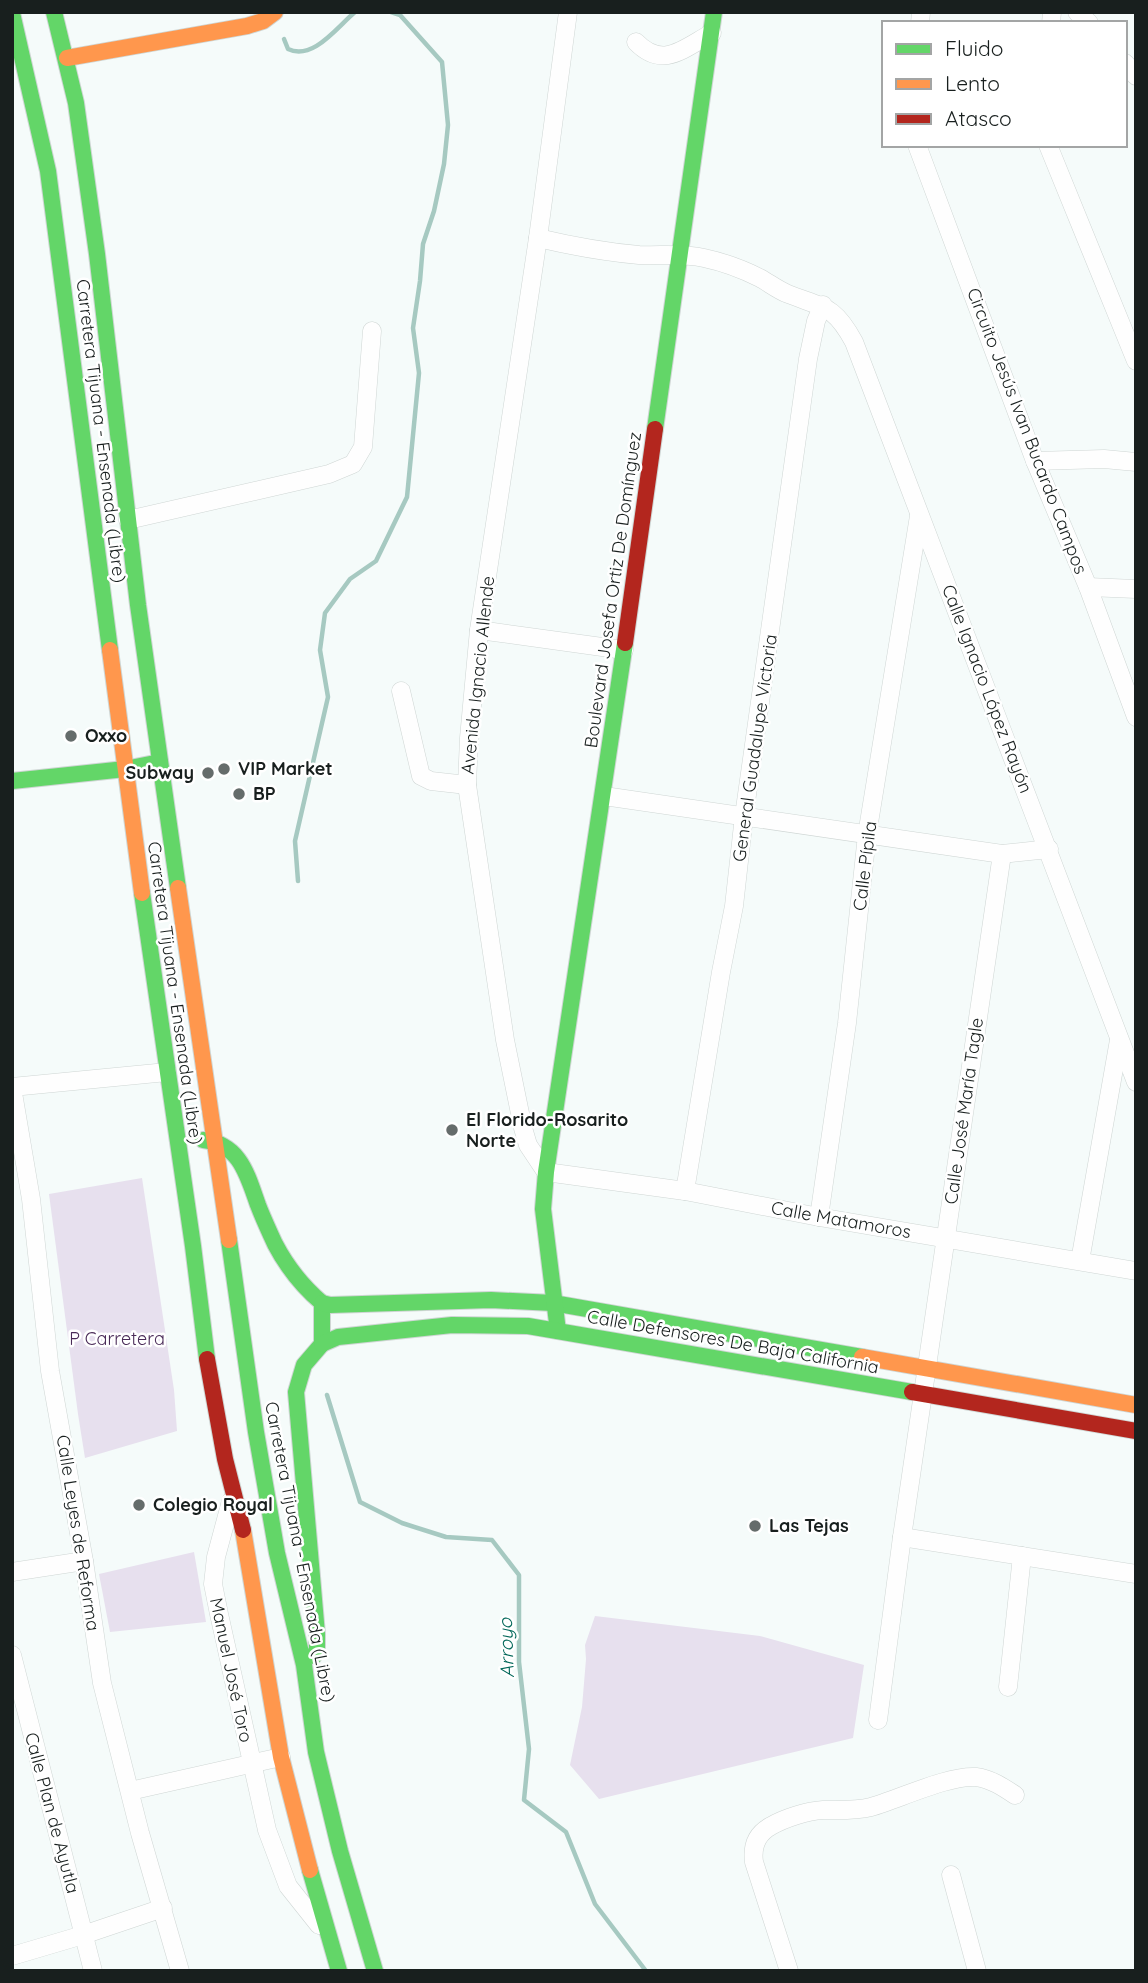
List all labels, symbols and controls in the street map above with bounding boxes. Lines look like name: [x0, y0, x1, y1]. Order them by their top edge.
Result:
legend: [882, 21, 1127, 147]
text: Fluido: [945, 35, 1003, 61]
text: Lento: [945, 70, 1000, 96]
text: Atasco: [945, 105, 1012, 131]
street label: Carretera Tijuana - Ensenada (Libre): [71, 278, 132, 584]
street label: Circuito Jesús Ivan Bucardo Campos: [962, 284, 1093, 577]
street label: Boulevard Josefa Ortiz De Domínguez: [579, 430, 646, 749]
street label: Avenida Ignacio Allende: [456, 575, 499, 775]
street label: Calle Ignacio López Rayón: [937, 581, 1038, 796]
street label: General Guadalupe Victoria: [727, 633, 782, 863]
place label: Oxxo: [85, 724, 127, 747]
marker: Oxxo: [63, 728, 79, 744]
place label: VIP Market: [238, 757, 333, 780]
place label: Subway: [126, 761, 194, 784]
marker: VIP Market: [216, 761, 232, 777]
marker: Subway: [200, 765, 216, 781]
place label: BP: [253, 782, 276, 805]
marker: BP: [231, 786, 247, 802]
street label: Calle Pípila: [848, 820, 881, 912]
street label: Carretera Tijuana - Ensenada (Libre): [143, 840, 208, 1146]
street label: Calle José María Tagle: [939, 1016, 988, 1206]
place label: El Florido-Rosarito Norte: [466, 1108, 628, 1152]
marker: El Florido-Rosarito Norte: [444, 1122, 460, 1138]
street label: Calle Matamoros: [769, 1196, 913, 1243]
street label: Calle Defensores De Baja California: [585, 1305, 881, 1379]
park label: P Carretera: [69, 1327, 165, 1350]
street label: Carretera Tijuana - Ensenada (Libre): [260, 1400, 341, 1704]
street label: Calle Leyes de Reforma: [52, 1433, 105, 1633]
place label: Colegio Royal: [153, 1493, 273, 1516]
marker: Colegio Royal: [131, 1497, 147, 1513]
place label: Las Tejas: [769, 1514, 849, 1537]
marker: Las Tejas: [747, 1518, 763, 1534]
street label: Manuel José Toro: [205, 1595, 258, 1744]
water label: Arroyo: [493, 1616, 519, 1678]
street label: Calle Plan de Ayutla: [20, 1730, 85, 1896]

